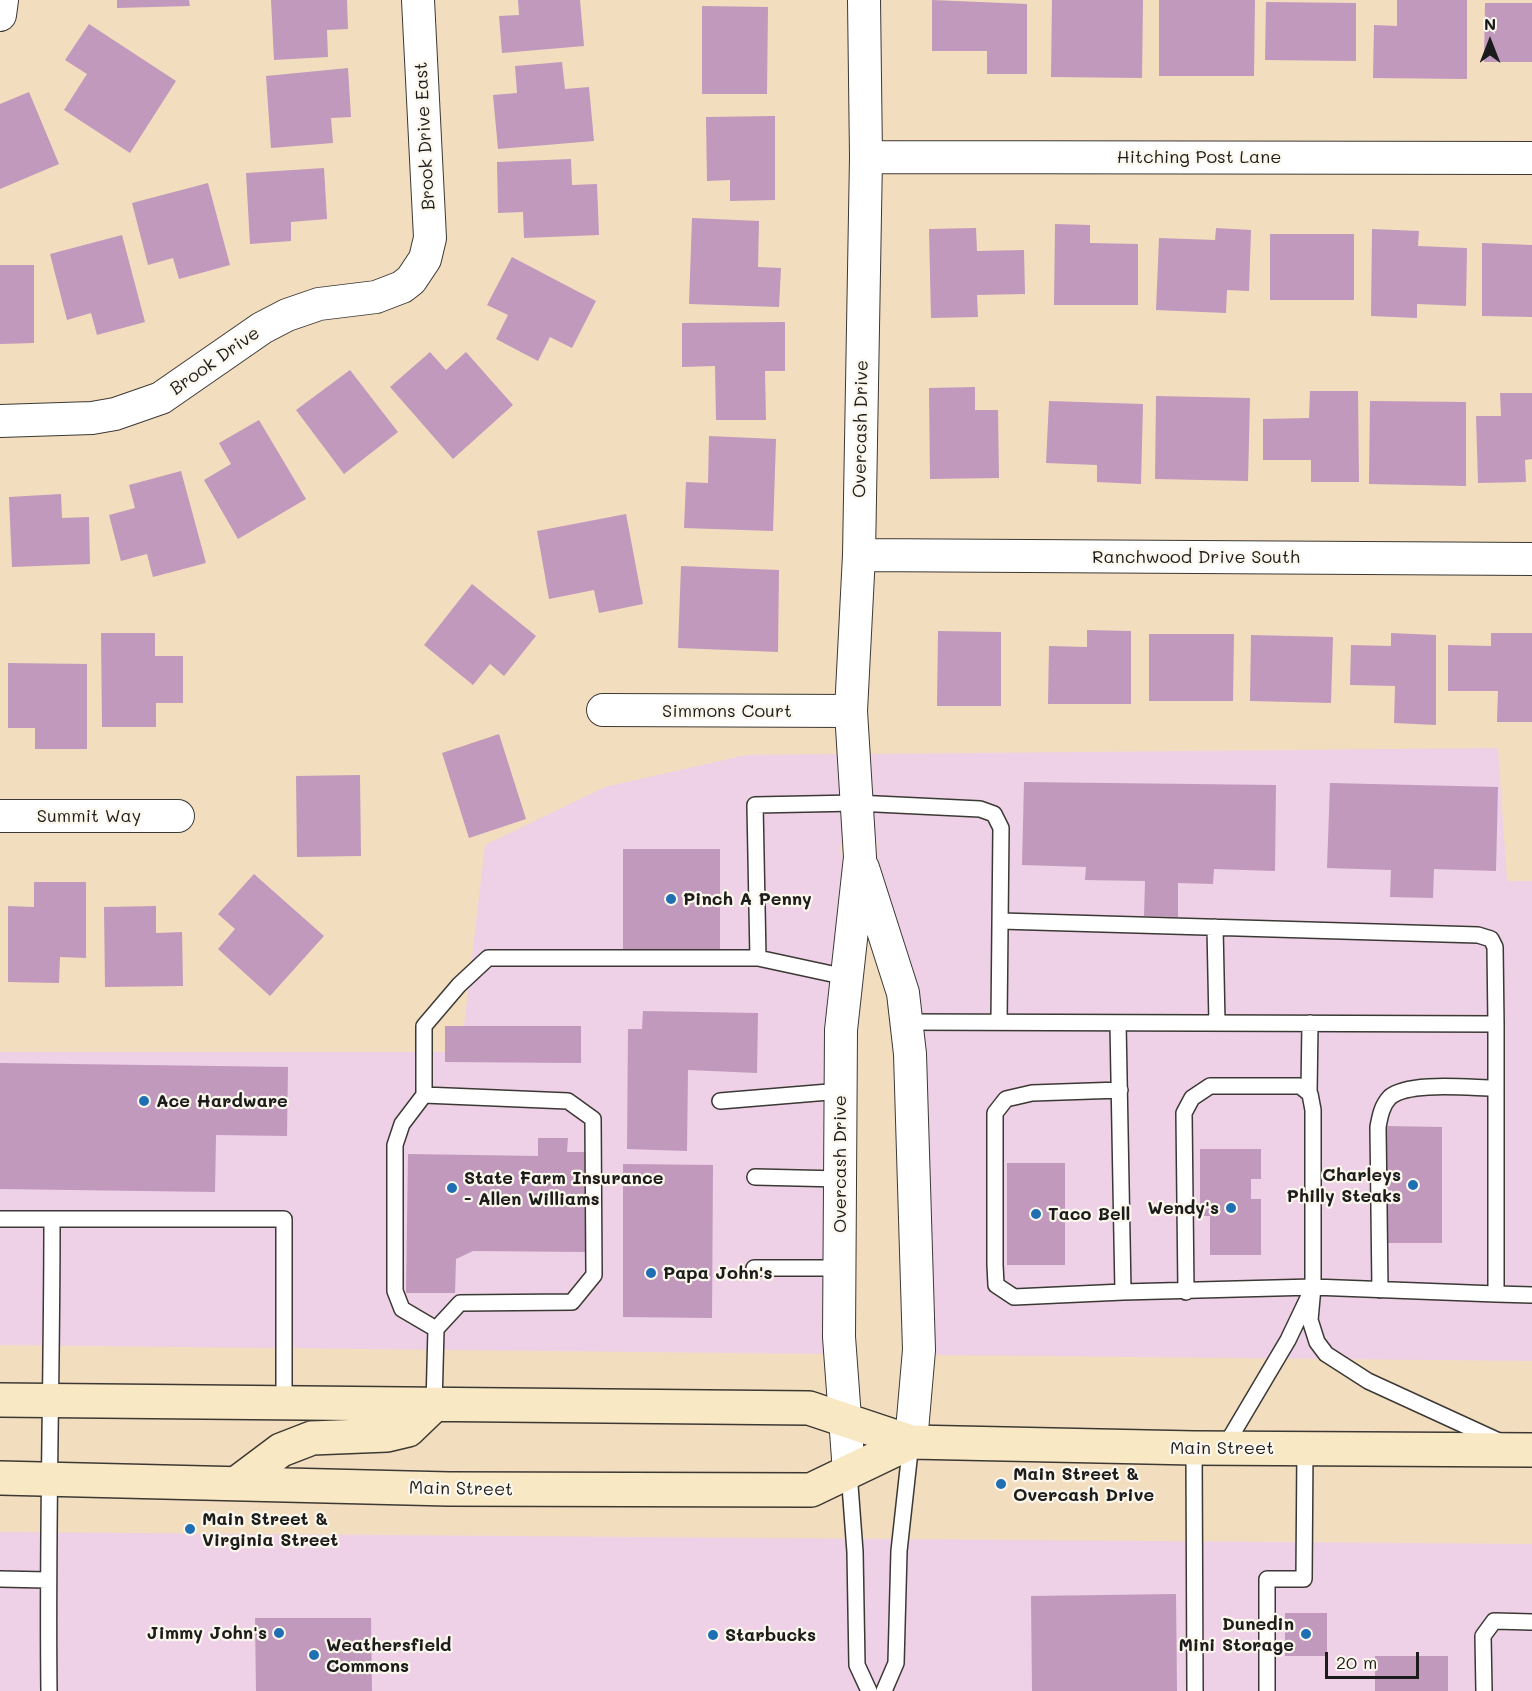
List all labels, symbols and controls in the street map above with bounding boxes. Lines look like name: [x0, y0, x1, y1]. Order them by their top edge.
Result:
north arrow: [1460, 12, 1520, 72]
text: N: [1484, 13, 1496, 34]
street label: Brook Drive East: [410, 61, 440, 211]
street label: Hitching Post Lane: [1117, 146, 1281, 168]
street label: Brook Drive: [166, 322, 264, 400]
street label: Overcash Drive: [849, 360, 873, 498]
street label: Ranchwood Drive South: [1092, 546, 1300, 568]
street label: Simmons Court: [662, 700, 792, 722]
street label: Summit Way: [37, 805, 141, 827]
place label: Pinch A Penny: [683, 888, 812, 910]
marker: Pinch A Penny: [664, 892, 678, 906]
place label: Ace Hardware: [156, 1090, 288, 1112]
marker: Ace Hardware: [137, 1094, 151, 1108]
street label: Overcash Drive: [829, 1095, 851, 1233]
place label: Charleys Philly Steaks: [1286, 1164, 1401, 1206]
place label: State Farm Insurance - Allen Williams: [464, 1167, 663, 1210]
marker: Charleys Philly Steaks: [1406, 1178, 1420, 1192]
marker: State Farm Insurance - Allen Williams: [445, 1181, 459, 1195]
place label: Wendy's: [1148, 1197, 1219, 1219]
marker: Wendy's: [1224, 1201, 1238, 1215]
place label: Taco Bell: [1048, 1203, 1130, 1225]
marker: Taco Bell: [1029, 1207, 1043, 1221]
place label: Papa John's: [663, 1262, 773, 1284]
marker: Papa John's: [644, 1266, 658, 1280]
street label: Main Street: [1170, 1437, 1274, 1459]
place label: Main Street & Overcash Drive: [1013, 1463, 1154, 1506]
street label: Main Street: [409, 1477, 513, 1501]
marker: Main Street & Overcash Drive: [994, 1477, 1008, 1491]
place label: Main Street & Virginia Street: [202, 1508, 338, 1550]
marker: Main Street & Virginia Street: [183, 1522, 197, 1536]
place label: Dunedin Mini Storage: [1178, 1613, 1294, 1656]
place label: Jimmy John's: [147, 1622, 267, 1644]
place label: Starbucks: [725, 1624, 816, 1646]
marker: Jimmy John's: [272, 1626, 286, 1640]
marker: Dunedin Mini Storage: [1299, 1627, 1313, 1641]
marker: Starbucks: [706, 1628, 720, 1642]
place label: Weathersfield Commons: [326, 1634, 452, 1676]
scale bar: [1328, 1640, 1422, 1678]
marker: Weathersfield Commons: [307, 1648, 321, 1662]
text: 20 m: [1336, 1650, 1377, 1674]

